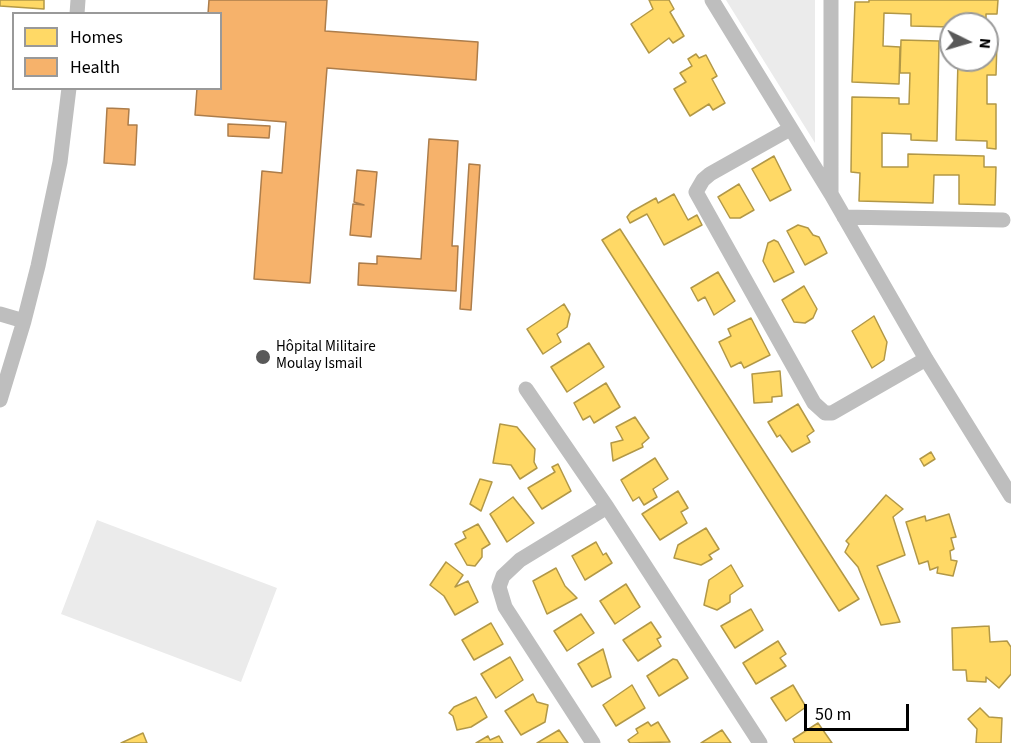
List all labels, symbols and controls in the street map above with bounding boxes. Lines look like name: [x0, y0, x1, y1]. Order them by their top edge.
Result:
legend: [12, 12, 222, 90]
north arrow: [939, 12, 999, 72]
text: Homes: [70, 25, 123, 50]
text: N: [974, 37, 996, 50]
text: Health: [70, 55, 120, 80]
place label: Hôpital Militaire Moulay Ismail: [276, 339, 376, 374]
marker: Hôpital Militaire Moulay Ismail: [254, 348, 272, 366]
scale bar: [807, 692, 912, 730]
text: 50 m: [815, 702, 851, 727]

